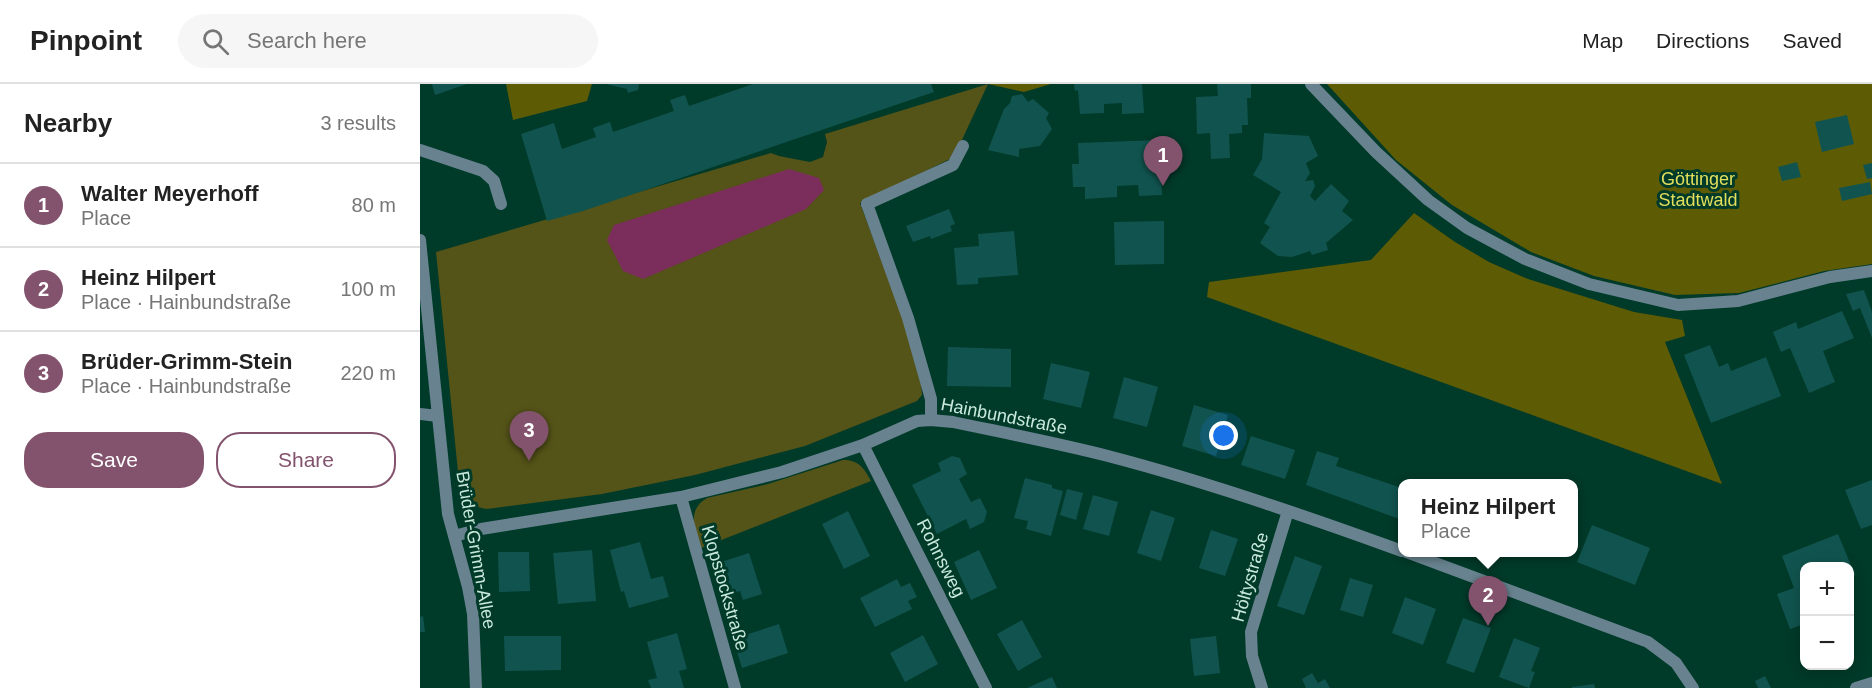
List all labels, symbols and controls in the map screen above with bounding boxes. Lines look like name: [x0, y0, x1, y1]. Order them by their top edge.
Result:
search box: [178, 14, 598, 68]
text: Pinpoint: [30, 25, 142, 56]
icon: search: [199, 25, 232, 58]
text: Search here: [247, 28, 367, 53]
text: Map: [1582, 29, 1623, 52]
text: Directions: [1656, 29, 1749, 52]
text: Saved: [1782, 29, 1842, 52]
text: Nearby: [24, 108, 112, 138]
text: 3 results: [320, 112, 396, 134]
pin: 1: [1144, 136, 1182, 186]
park label: Göttinger Stadtwald: [1658, 169, 1738, 210]
text: Walter Meyerhoff: [81, 181, 259, 206]
text: 1: [38, 194, 49, 216]
text: 80 m: [352, 194, 396, 216]
text: Place: [81, 207, 131, 229]
text: Heinz Hilpert: [81, 265, 215, 290]
text: 2: [38, 278, 49, 300]
text: 100 m: [340, 278, 396, 300]
text: Place · Hainbundstraße: [81, 291, 291, 313]
text: Brüder-Grimm-Stein: [81, 349, 292, 374]
text: 3: [38, 362, 49, 384]
text: 220 m: [340, 362, 396, 384]
text: Place · Hainbundstraße: [81, 375, 291, 397]
street label: Hainbundstraße: [939, 394, 1069, 438]
pin: 3: [510, 412, 548, 461]
your location: [1209, 421, 1238, 450]
button: Save: [24, 432, 204, 488]
button: Share: [216, 432, 396, 488]
street label: Brüder-Grimm-Allee: [452, 469, 500, 631]
popup: [1398, 479, 1578, 557]
text: Heinz Hilpert: [1421, 494, 1555, 519]
street label: Rohnsweg: [913, 516, 969, 600]
text: Place: [1421, 520, 1471, 542]
street label: Klopstockstraße: [698, 523, 752, 653]
street label: Höltystraße: [1228, 530, 1272, 624]
map controls: [1800, 562, 1854, 670]
button: +: [1800, 562, 1854, 616]
pin: 2: [1468, 576, 1508, 626]
button: −: [1800, 616, 1854, 670]

